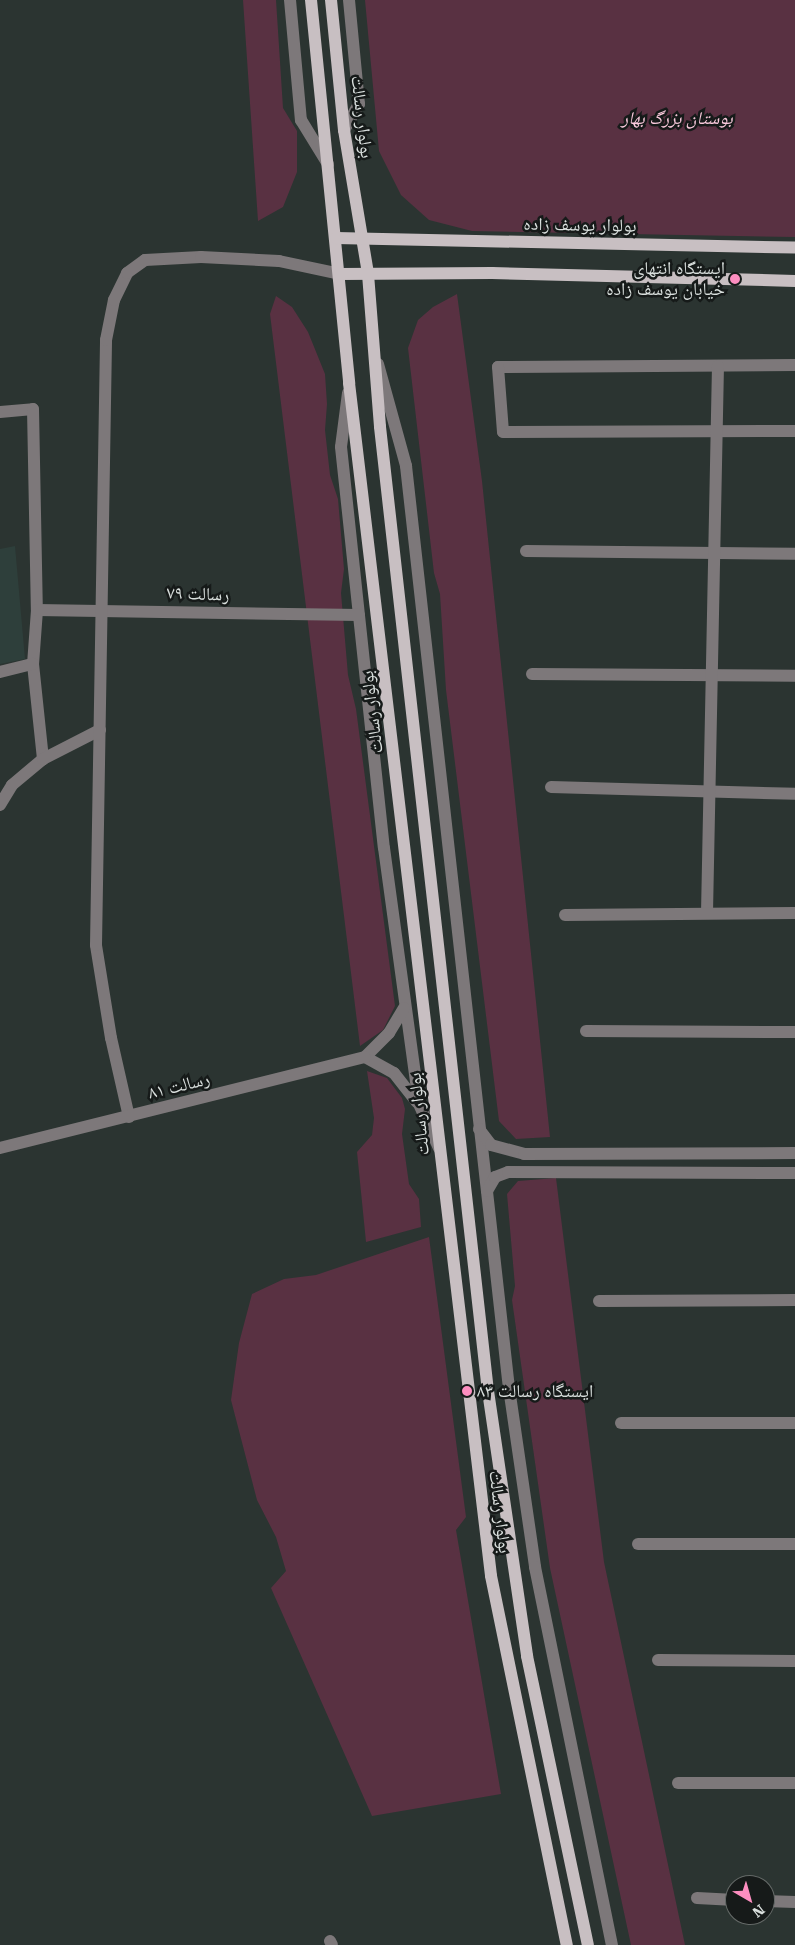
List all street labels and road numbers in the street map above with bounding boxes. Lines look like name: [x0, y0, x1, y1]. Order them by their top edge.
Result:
street label: بولوار رسالت: [346, 74, 378, 160]
street label: بولوار یوسف زاده: [523, 213, 637, 237]
street label: رسالت ۷۹: [166, 582, 230, 606]
street label: بولوار رسالت: [356, 669, 388, 755]
street label: رسالت ۸۱: [146, 1068, 212, 1104]
street label: بولوار رسالت: [404, 1071, 434, 1157]
street label: بولوار رسالت: [484, 1469, 516, 1555]

